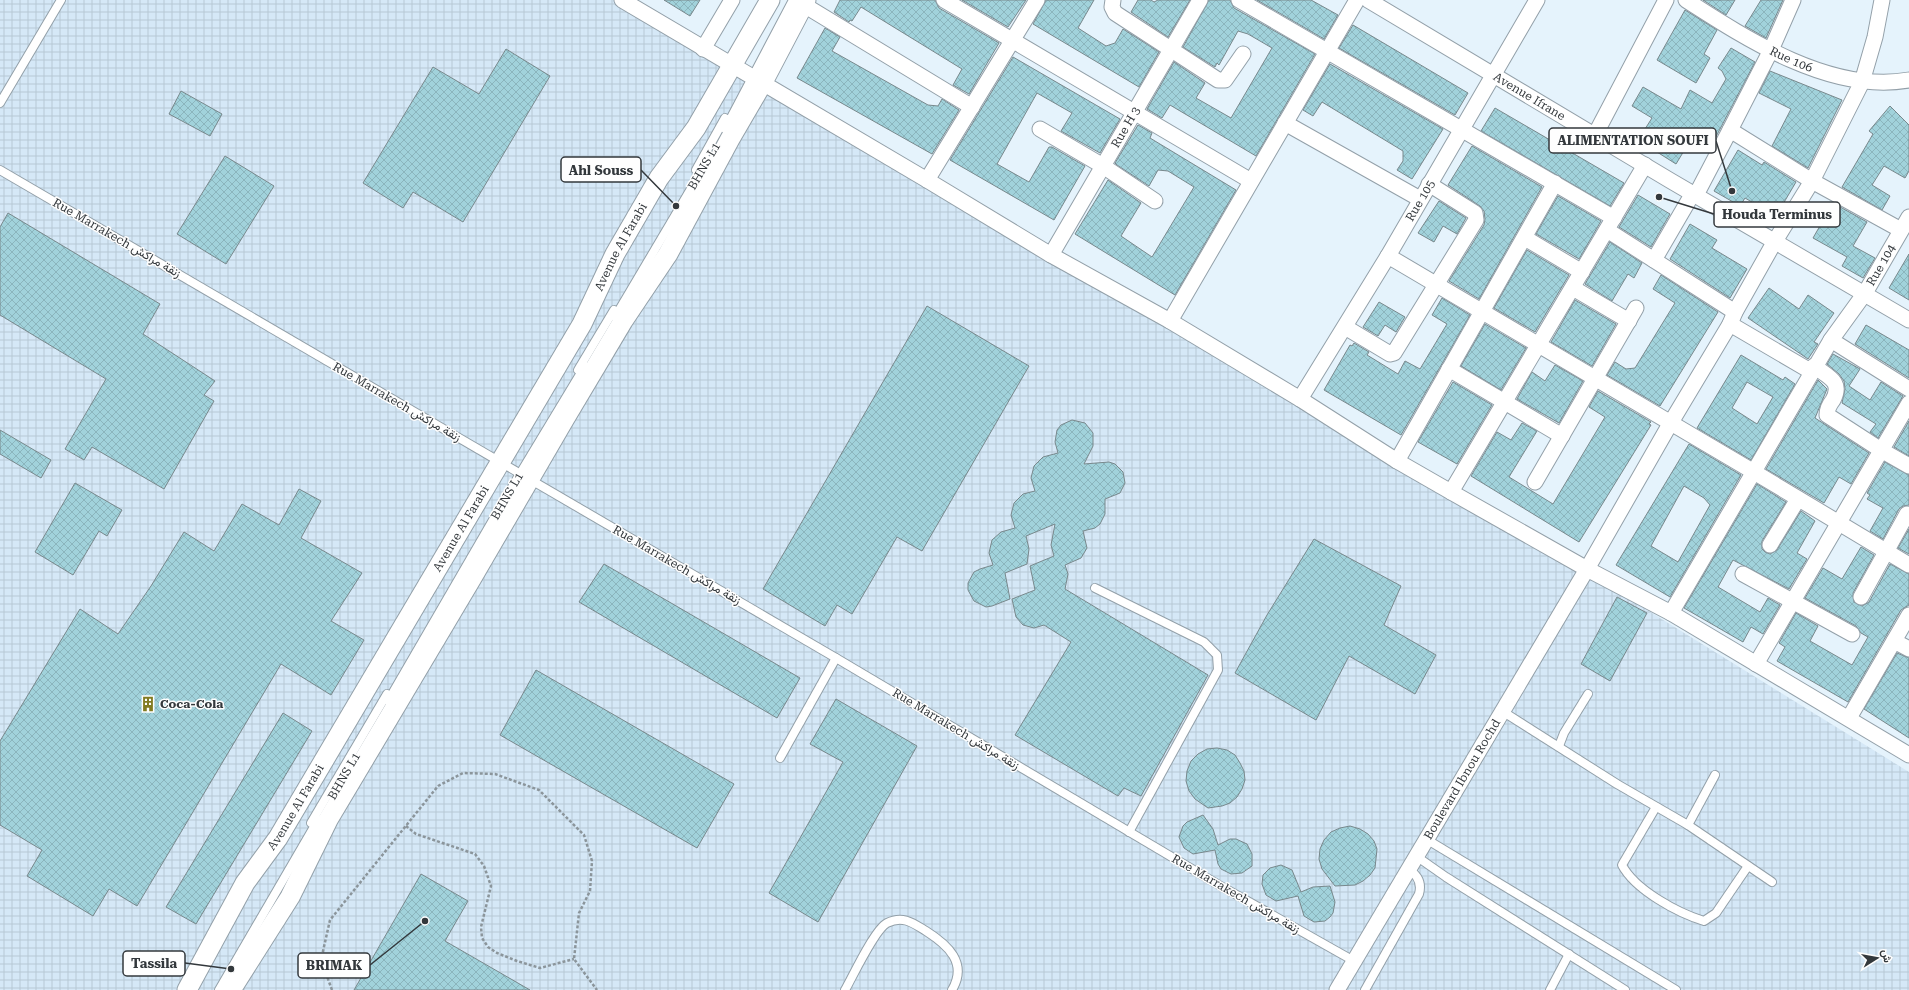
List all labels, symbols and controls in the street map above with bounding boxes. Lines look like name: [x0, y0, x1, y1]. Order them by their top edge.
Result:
street label: Rue 106: [1767, 44, 1815, 75]
street label: Avenue Ifrane: [1491, 70, 1568, 123]
street label: Rue H 3: [1108, 104, 1143, 150]
callout: ALIMENTATION SOUFI: [1549, 128, 1716, 153]
text: ALIMENTATION SOUFI: [1557, 133, 1709, 148]
street label: BHNS L1: [685, 140, 723, 192]
callout: Ahl Souss: [561, 157, 641, 182]
text: Ahl Souss: [569, 163, 634, 178]
street label: Rue 105: [1403, 177, 1438, 224]
street label: Rue Marrakech زنقة مراكش: [50, 195, 184, 281]
street label: Avenue Al Farabi: [592, 200, 650, 293]
callout: Houda Terminus: [1714, 202, 1840, 227]
text: Houda Terminus: [1722, 207, 1832, 222]
street label: Rue 104: [1864, 242, 1899, 288]
street label: Rue Marrakech زنقة مراكش: [330, 359, 464, 445]
street label: BHNS L1: [488, 470, 526, 522]
street label: Avenue Al Farabi: [430, 483, 492, 574]
street label: Rue Marrakech زنقة مراكش: [610, 522, 744, 608]
street label: Rue Marrakech زنقة مراكش: [889, 685, 1022, 773]
building icon: Coca-Cola: [139, 695, 157, 713]
place label: Coca-Cola: [160, 697, 223, 711]
street label: Boulevard Ibnou Rochd: [1421, 716, 1503, 842]
street label: BHNS L1: [325, 750, 363, 802]
street label: Avenue Al Farabi: [265, 762, 327, 853]
street label: Rue Marrakech زنقة مراكش: [1169, 851, 1303, 937]
north arrow: [1857, 938, 1897, 978]
text: ش: [1879, 948, 1894, 964]
callout: Tassila: [123, 951, 185, 976]
callout: BRIMAK: [298, 953, 370, 978]
text: Tassila: [131, 956, 177, 971]
text: BRIMAK: [306, 958, 363, 973]

